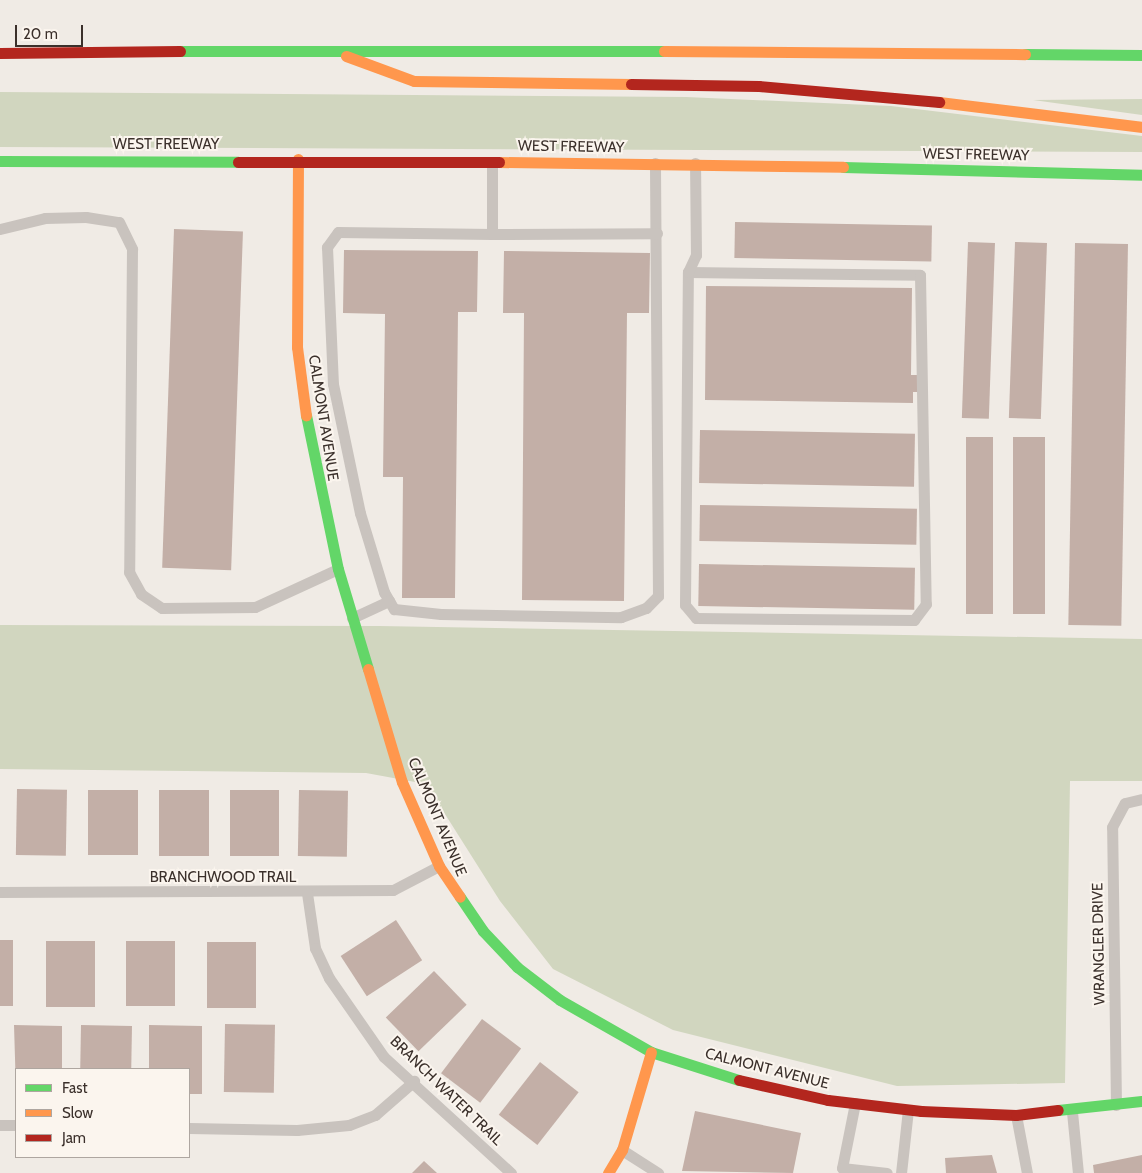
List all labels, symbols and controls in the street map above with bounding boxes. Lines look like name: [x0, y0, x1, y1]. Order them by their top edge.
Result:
scale bar: [18, 15, 85, 47]
text: 20 m: [23, 25, 58, 43]
street label: WEST FREEWAY: [113, 136, 219, 154]
street label: WEST FREEWAY: [518, 137, 624, 157]
street label: WEST FREEWAY: [923, 145, 1029, 165]
street label: CALMONT AVENUE: [304, 354, 342, 482]
street label: CALMONT AVENUE: [404, 755, 470, 879]
street label: BRANCHWOOD TRAIL: [150, 869, 296, 887]
street label: WRANGLER DRIVE: [1089, 883, 1109, 1005]
street label: BRANCH WATER TRAIL: [386, 1033, 506, 1149]
street label: CALMONT AVENUE: [703, 1045, 831, 1093]
legend: [15, 1068, 190, 1158]
text: Fast: [62, 1079, 87, 1097]
text: Slow: [62, 1104, 93, 1122]
text: Jam: [62, 1129, 86, 1147]

